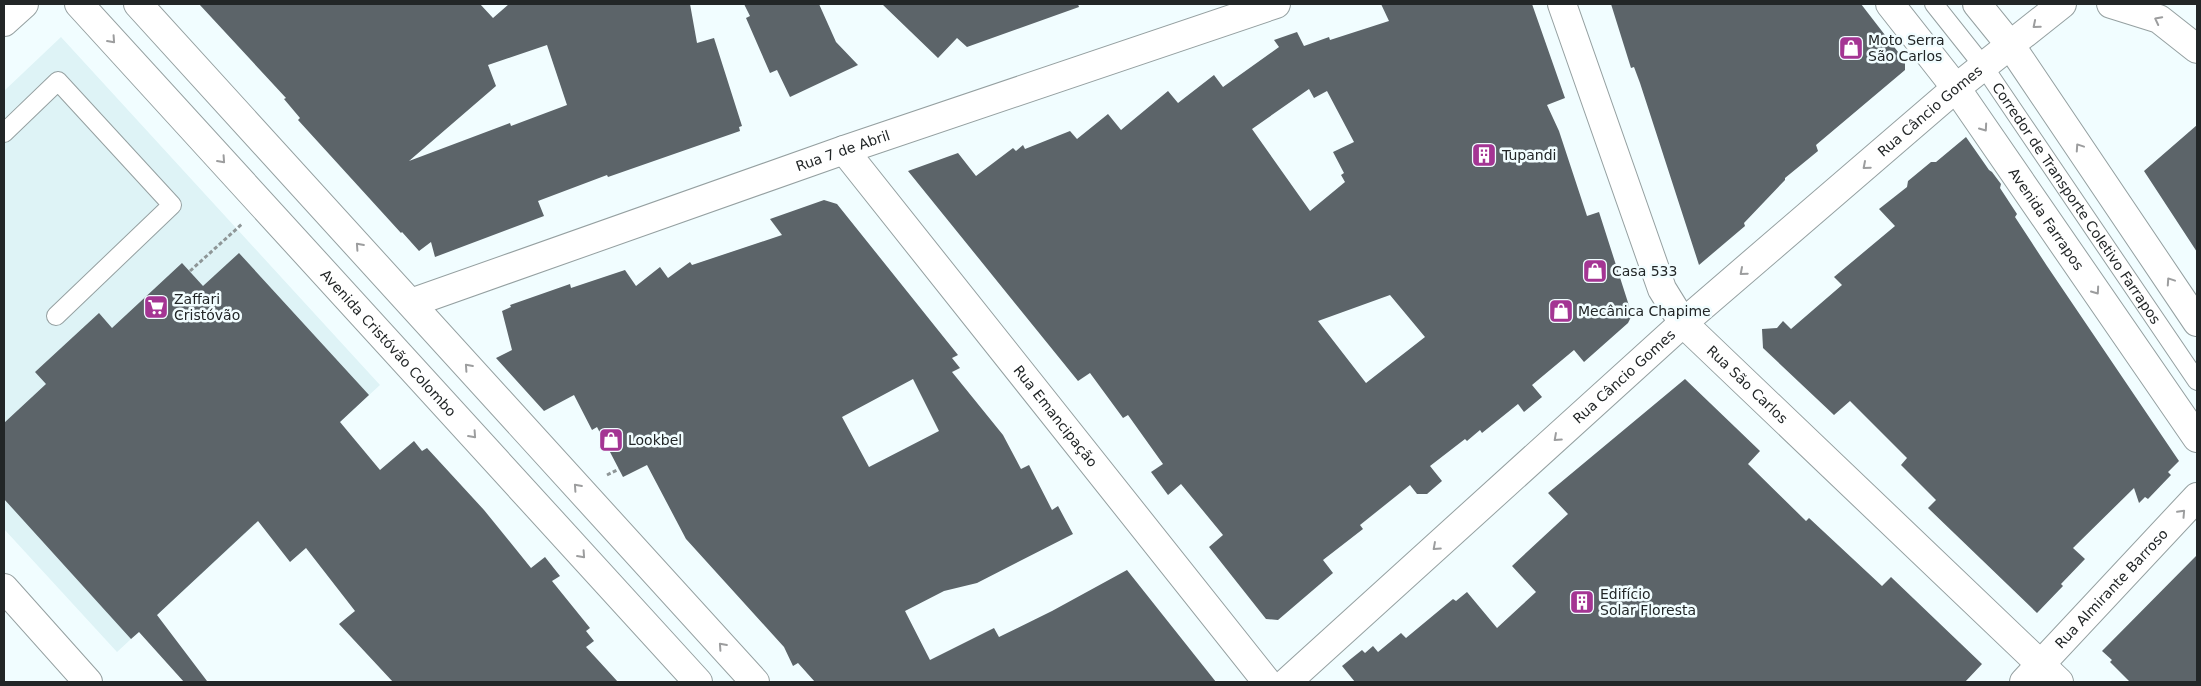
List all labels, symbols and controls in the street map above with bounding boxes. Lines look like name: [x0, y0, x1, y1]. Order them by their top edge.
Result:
one-way arrow: [2154, 16, 2163, 26]
one-way arrow: [2033, 19, 2042, 28]
place label: Moto Serra São Carlos: [1868, 32, 1945, 64]
one-way arrow: [106, 34, 115, 43]
shop icon: Moto Serra São Carlos: [1838, 35, 1864, 61]
street label: Rua Câncio Gomes: [1874, 62, 1985, 160]
street label: Corredor de Transporte Coletivo Farrapos: [1989, 80, 2164, 327]
one-way arrow: [1978, 122, 1987, 132]
street label: Rua 7 de Abril: [794, 127, 892, 174]
building icon: Tupandi: [1471, 142, 1497, 168]
one-way arrow: [2076, 143, 2085, 153]
place label: Tupandi: [1501, 147, 1556, 163]
one-way arrow: [216, 154, 225, 163]
one-way arrow: [1863, 160, 1872, 169]
street label: Avenida Farrapos: [2006, 165, 2087, 273]
one-way arrow: [356, 243, 365, 252]
shop icon: Casa 533: [1582, 258, 1608, 284]
place label: Casa 533: [1612, 263, 1677, 279]
street label: Avenida Cristóvão Colombo: [317, 266, 459, 420]
one-way arrow: [1740, 266, 1749, 274]
one-way arrow: [2167, 278, 2176, 287]
one-way arrow: [2090, 285, 2099, 295]
place label: Zaffari Cristóvão: [174, 291, 240, 323]
supermarket icon: Zaffari Cristóvão: [143, 294, 169, 320]
shop icon: Mecânica Chapime: [1548, 298, 1574, 324]
place label: Mecânica Chapime: [1578, 303, 1711, 319]
street label: Rua Câncio Gomes: [1570, 326, 1678, 427]
street label: Rua São Carlos: [1704, 342, 1791, 427]
street label: Rua Emancipação: [1010, 362, 1101, 470]
one-way arrow: [465, 363, 474, 372]
shop icon: Lookbel: [598, 427, 624, 453]
one-way arrow: [467, 430, 476, 439]
place label: Lookbel: [628, 432, 682, 448]
one-way arrow: [1553, 432, 1562, 441]
one-way arrow: [574, 483, 583, 492]
one-way arrow: [2176, 510, 2185, 519]
street label: Rua Almirante Barroso: [2052, 526, 2171, 651]
one-way arrow: [1433, 541, 1442, 550]
one-way arrow: [576, 550, 585, 559]
place label: Edifício Solar Floresta: [1600, 586, 1696, 618]
building icon: Edifício Solar Floresta: [1569, 589, 1595, 615]
one-way arrow: [719, 643, 728, 652]

